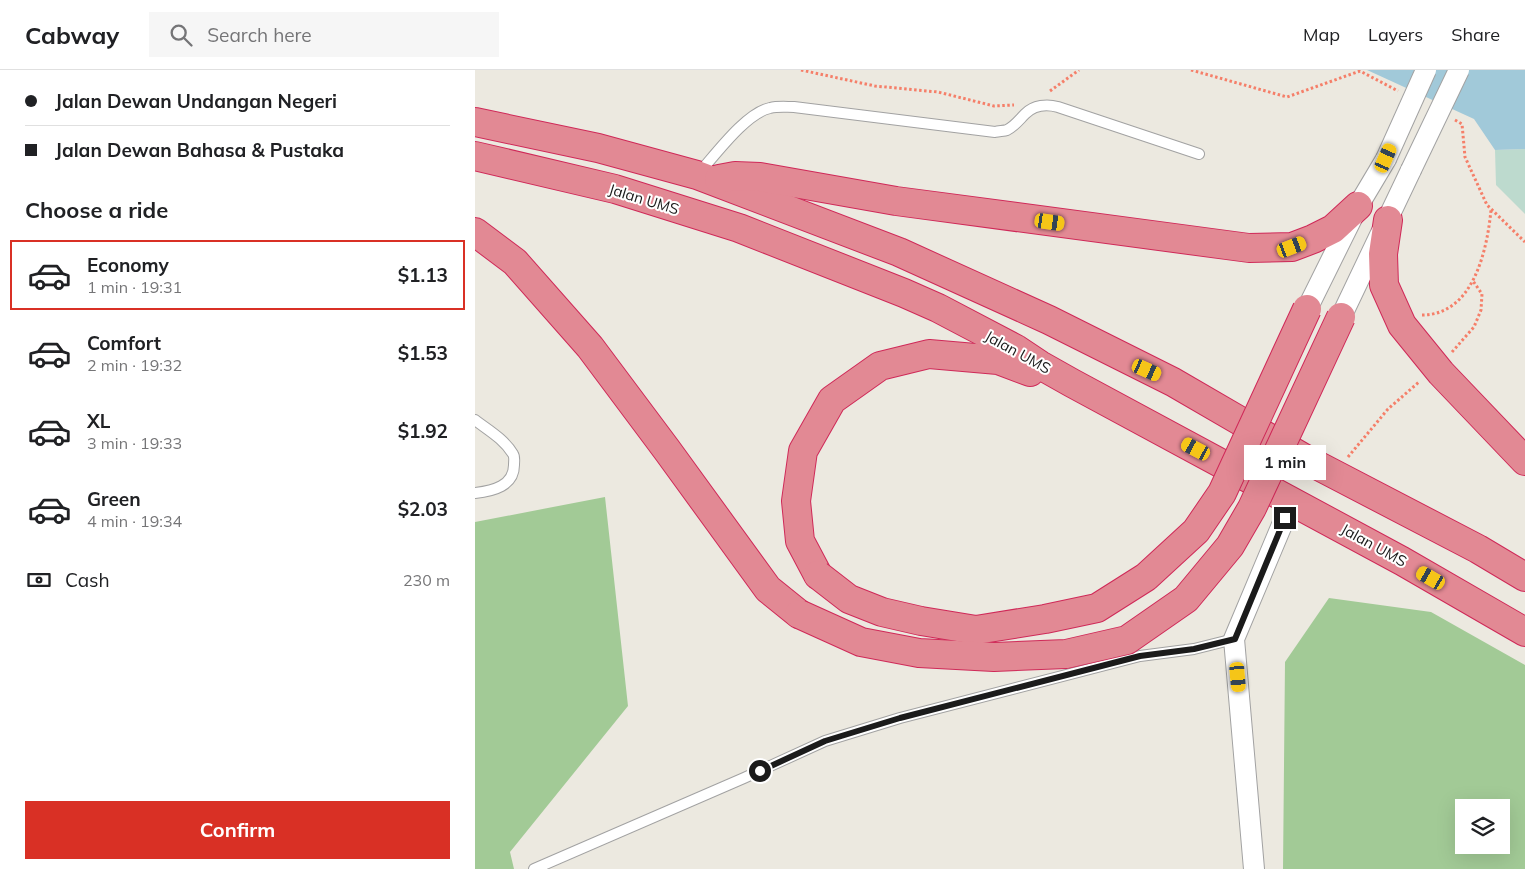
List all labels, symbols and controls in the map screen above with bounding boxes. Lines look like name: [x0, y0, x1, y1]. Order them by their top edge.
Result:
search box: [149, 12, 499, 57]
text: Cabway: [25, 20, 119, 50]
icon: search: [167, 21, 195, 49]
text: Search here: [207, 23, 312, 47]
text: Map: [1303, 23, 1340, 46]
text: Layers: [1368, 23, 1423, 46]
text: Share: [1451, 23, 1500, 46]
text: Jalan Dewan Undangan Negeri: [55, 89, 337, 113]
text: Jalan Dewan Bahasa & Pustaka: [55, 138, 344, 162]
car: [1373, 141, 1398, 175]
street label: Jalan UMS: [607, 179, 681, 219]
text: Choose a ride: [25, 196, 168, 224]
car: [1034, 212, 1065, 232]
car: [1275, 235, 1308, 259]
icon: car: [27, 253, 72, 298]
text: Economy: [87, 253, 169, 277]
text: $1.13: [398, 263, 448, 287]
text: 1 min · 19:31: [87, 277, 182, 297]
street label: Jalan UMS: [982, 326, 1054, 378]
icon: car: [27, 331, 72, 376]
text: Comfort: [87, 331, 161, 355]
text: $1.53: [398, 341, 448, 365]
text: 2 min · 19:32: [87, 355, 182, 375]
car: [1130, 357, 1163, 383]
icon: car: [27, 409, 72, 454]
text: XL: [87, 409, 110, 433]
text: $1.92: [398, 419, 448, 443]
text: 3 min · 19:33: [87, 433, 182, 453]
car: [1179, 435, 1212, 463]
callout: 1 min: [1244, 446, 1326, 480]
text: 1 min: [1264, 452, 1306, 472]
icon: car: [27, 487, 72, 532]
text: Green: [87, 487, 141, 511]
text: $2.03: [398, 497, 448, 521]
route end: [1274, 507, 1296, 529]
text: 4 min · 19:34: [87, 511, 182, 531]
street label: Jalan UMS: [1338, 519, 1410, 571]
car: [1414, 564, 1447, 592]
icon: cash: [25, 566, 53, 594]
text: Cash: [65, 568, 110, 592]
text: 230 m: [403, 570, 450, 590]
car: [1229, 661, 1246, 693]
route start: [749, 760, 771, 782]
map controls: [1455, 799, 1510, 854]
button: layers: [1455, 799, 1510, 854]
button: Confirm: [25, 801, 450, 859]

